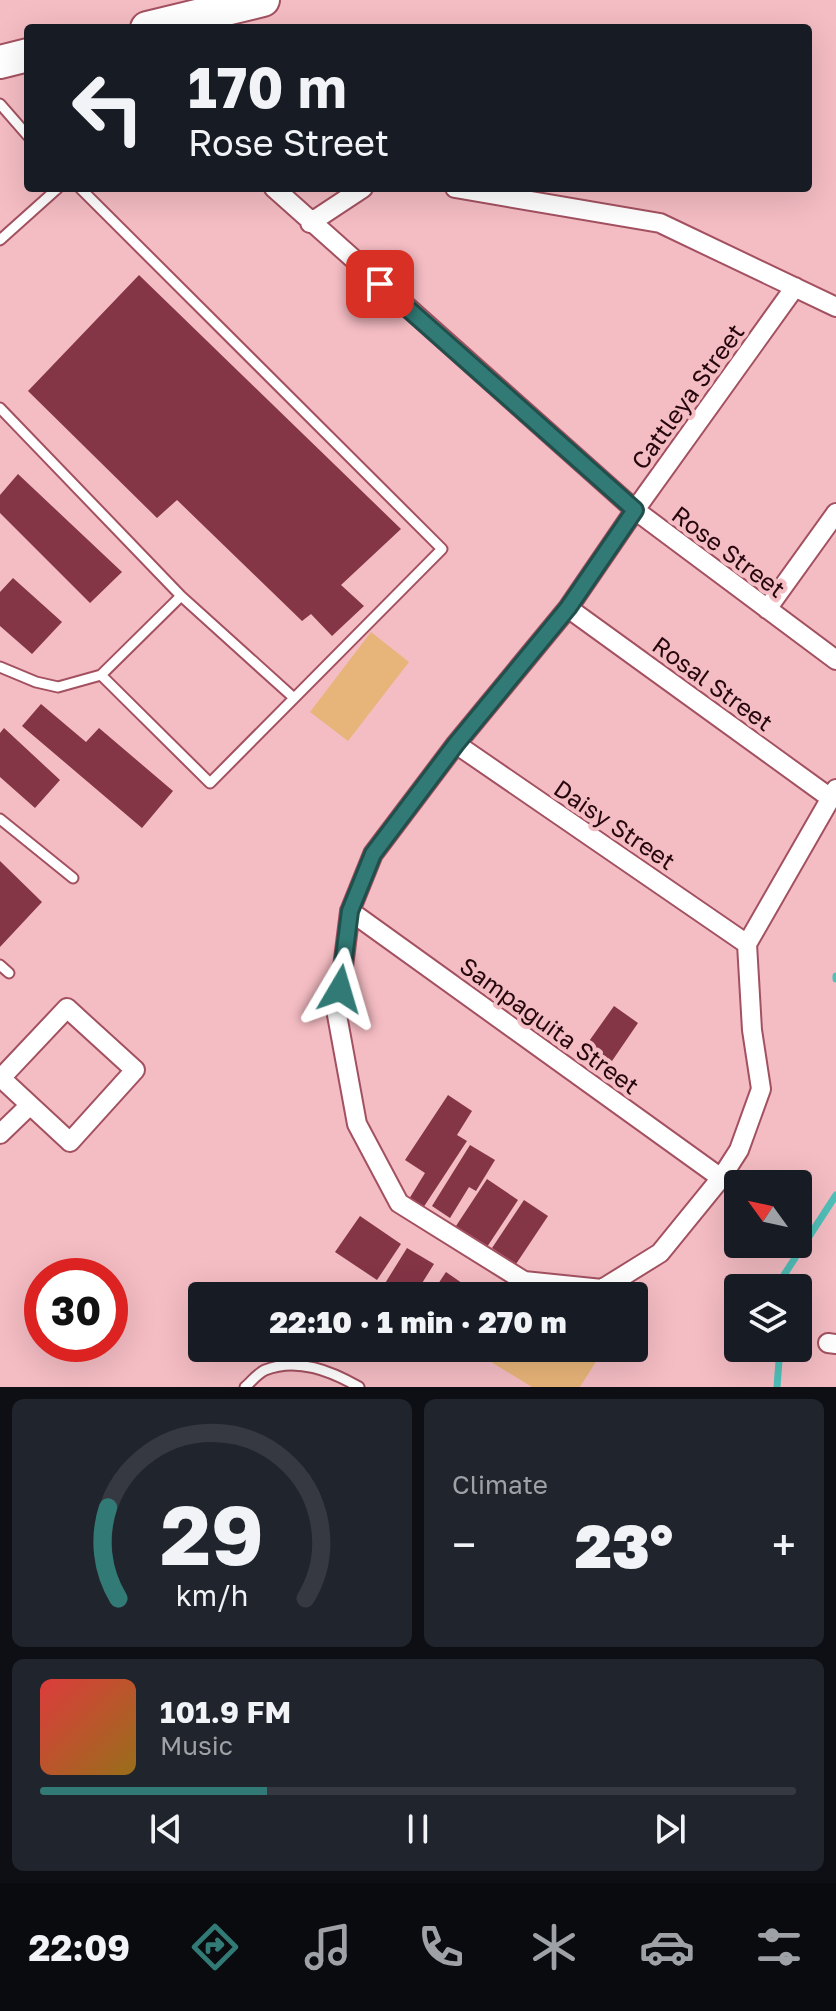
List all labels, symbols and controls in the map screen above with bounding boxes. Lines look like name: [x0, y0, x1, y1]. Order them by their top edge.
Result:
text: 170 m: [188, 53, 347, 120]
icon: left: [56, 56, 160, 160]
text: Rose Street: [188, 121, 389, 164]
pin: [346, 250, 414, 318]
icon: arrive: [358, 262, 402, 306]
street label: Cattleya Street: [624, 318, 750, 474]
street label: Rose Street: [667, 499, 791, 603]
street label: Rosal Street: [647, 630, 779, 736]
street label: Daisy Street: [549, 773, 681, 875]
position arrow: [298, 947, 382, 1031]
street label: Sampaguita Street: [455, 950, 645, 1100]
north arrow: [724, 1170, 812, 1258]
map controls: [724, 1170, 812, 1362]
speed limit sign: 30: [24, 1258, 128, 1362]
button: layers: [724, 1274, 812, 1362]
text: 22:10 · 1 min · 270 m: [269, 1304, 567, 1340]
text: Climate: [452, 1469, 548, 1500]
text: 29: [160, 1483, 264, 1583]
text: 23°: [575, 1509, 673, 1581]
text: −: [452, 1518, 476, 1571]
text: +: [772, 1518, 796, 1571]
text: km/h: [176, 1578, 248, 1612]
text: 101.9 FM: [160, 1694, 291, 1730]
text: Music: [160, 1730, 233, 1761]
icon: previous: [144, 1807, 188, 1851]
icon: pause: [396, 1807, 440, 1851]
icon: next: [648, 1807, 692, 1851]
icon: directions: [187, 1919, 243, 1975]
icon: music: [300, 1919, 356, 1975]
icon: phone: [413, 1919, 469, 1975]
icon: climate: [526, 1919, 582, 1975]
icon: car: [639, 1919, 695, 1975]
icon: filters: [751, 1919, 807, 1975]
text: 22:09: [28, 1926, 130, 1969]

